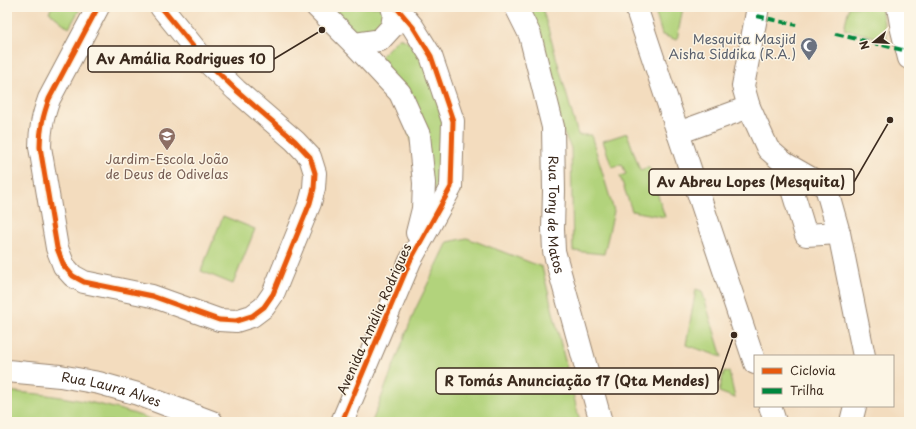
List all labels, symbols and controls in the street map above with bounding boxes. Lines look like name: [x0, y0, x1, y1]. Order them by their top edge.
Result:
north arrow: [854, 22, 894, 62]
place label: Mesquita Masjid Aisha Siddika (R.A.): [668, 29, 796, 63]
mosque icon: Mesquita Masjid Aisha Siddika (R.A.): [799, 36, 819, 61]
text: N: [854, 38, 873, 52]
callout: Av Amália Rodrigues 10: [88, 46, 274, 72]
text: Av Amália Rodrigues 10: [96, 48, 266, 69]
school or university icon: Jardim-Escola João de Deus de Odivelas: [157, 126, 177, 151]
place label: Jardim-Escola João de Deus de Odivelas: [105, 149, 229, 183]
street label: Rua Tony de Matos: [544, 156, 570, 275]
callout: Av Abreu Lopes (Mesquita): [649, 169, 854, 195]
text: Av Abreu Lopes (Mesquita): [657, 171, 845, 192]
street label: Avenida Amália Rodrigues: [332, 240, 416, 397]
legend: [754, 355, 894, 407]
text: Ciclovia: [790, 361, 836, 379]
street label: Rua Laura Alves: [60, 366, 164, 411]
callout: R Tomás Anunciação 17 (Qta Mendes): [436, 368, 718, 394]
text: R Tomás Anunciação 17 (Qta Mendes): [445, 370, 709, 391]
text: Trilha: [790, 381, 824, 399]

